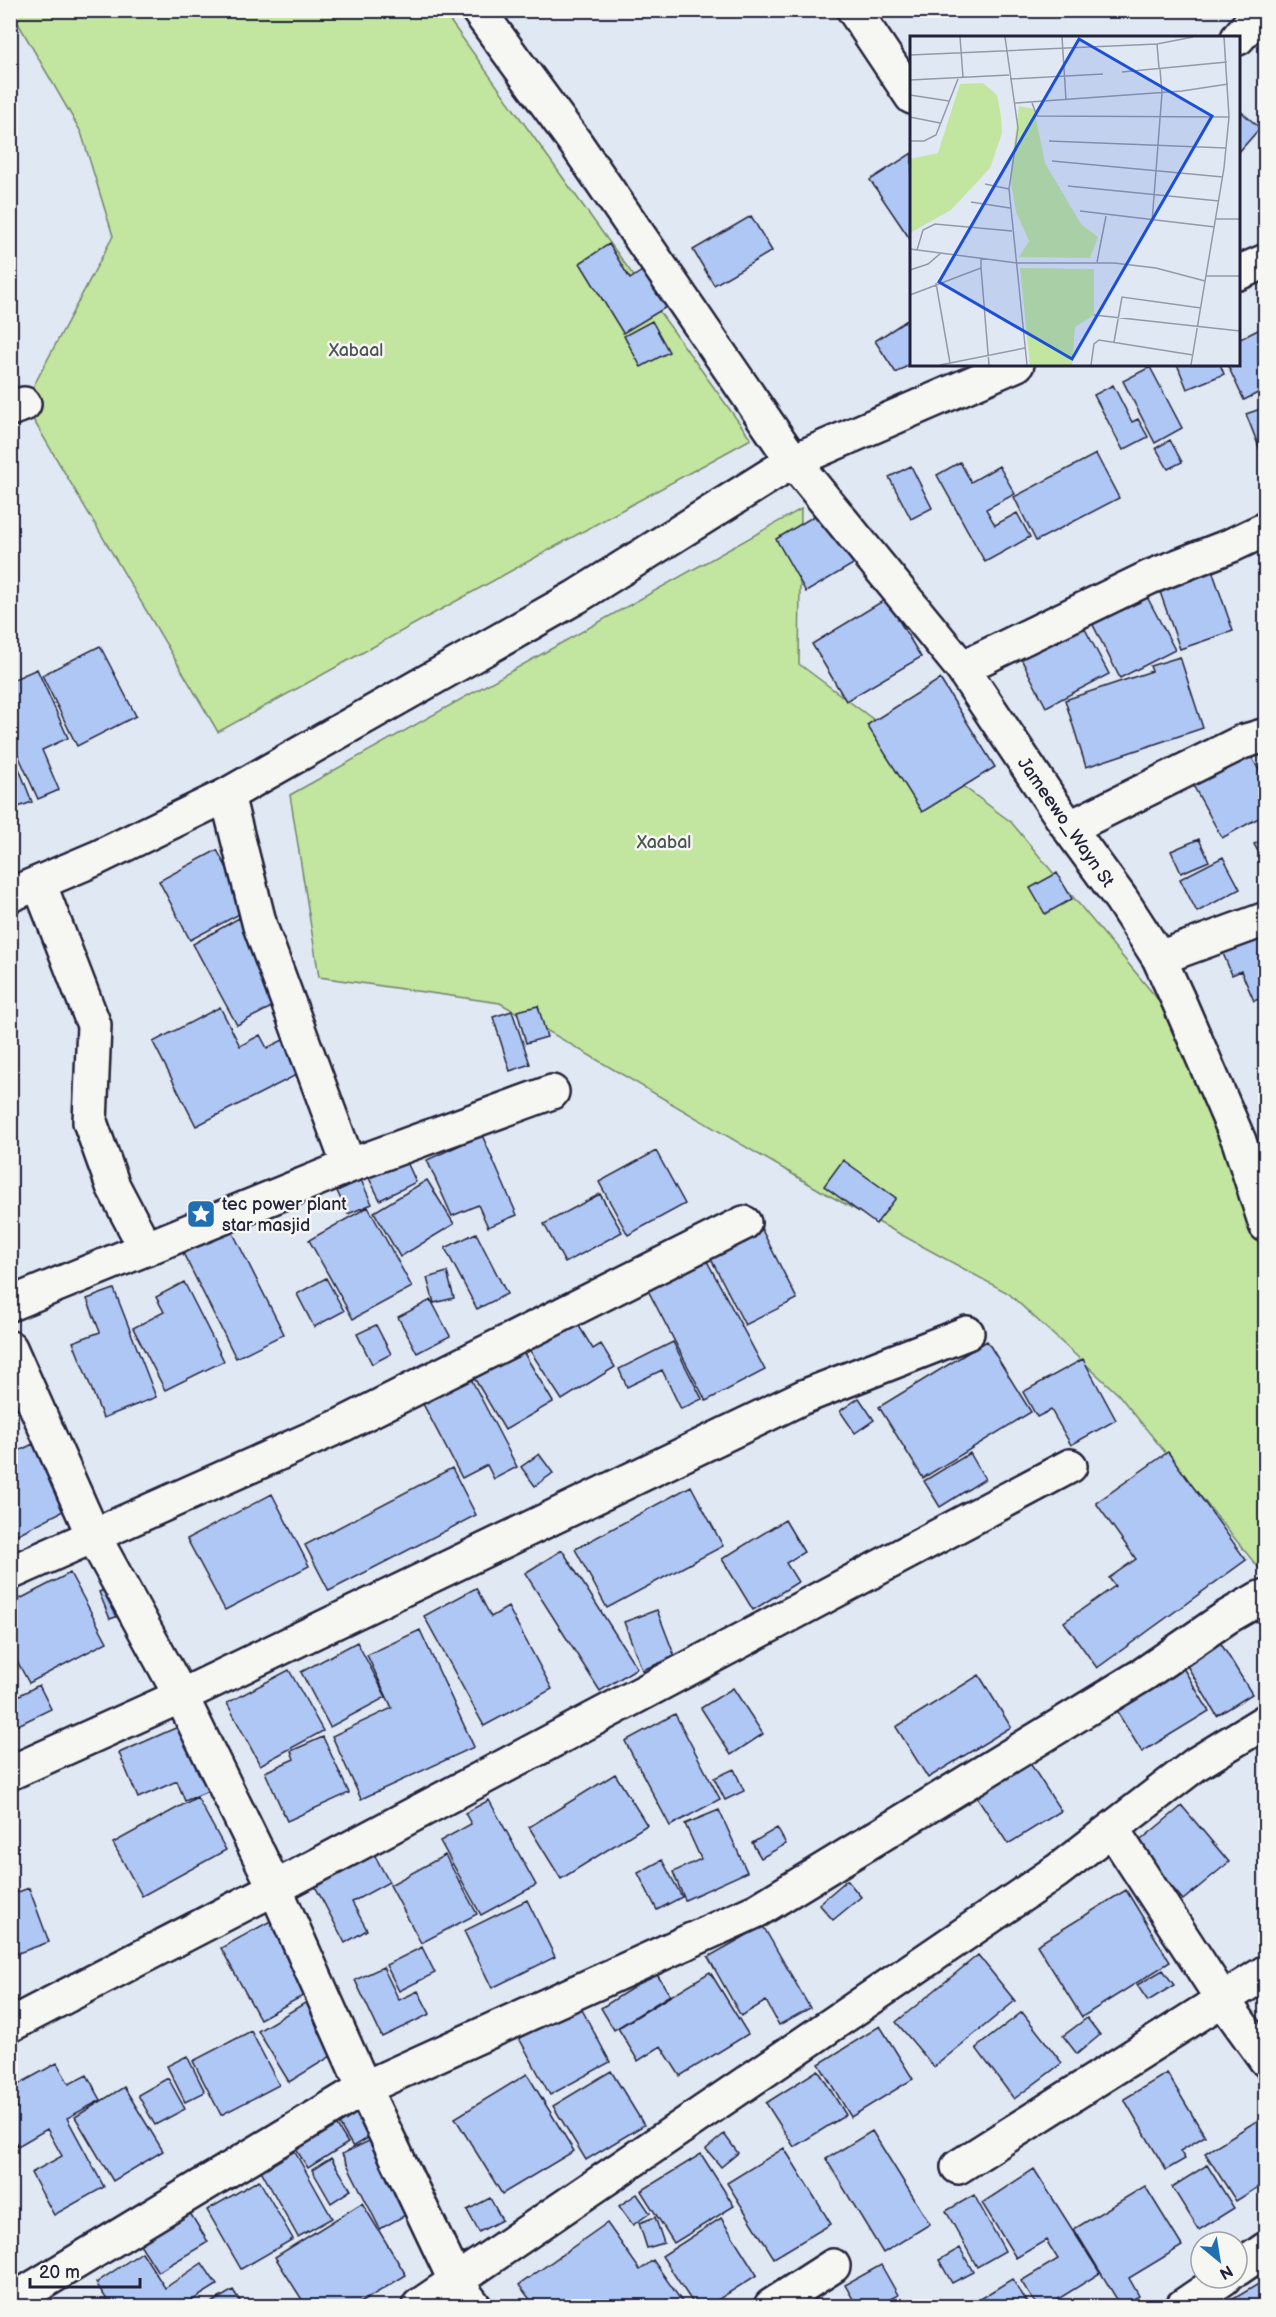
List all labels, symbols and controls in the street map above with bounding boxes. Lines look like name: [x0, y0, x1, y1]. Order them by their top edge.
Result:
inset map: [910, 36, 1240, 366]
park label: Xabaal: [328, 340, 383, 361]
street label: Jameewo_Wayn St: [1013, 753, 1118, 892]
park label: Xaabal: [636, 832, 691, 853]
place label: tec power plant star masjid: [222, 1194, 347, 1236]
place icon: tec power plant star masjid: [185, 1198, 217, 1230]
north arrow: [1189, 2230, 1249, 2290]
scale bar: [30, 2251, 140, 2289]
text: N: [1216, 2260, 1236, 2283]
text: 20 m: [39, 2262, 80, 2283]

